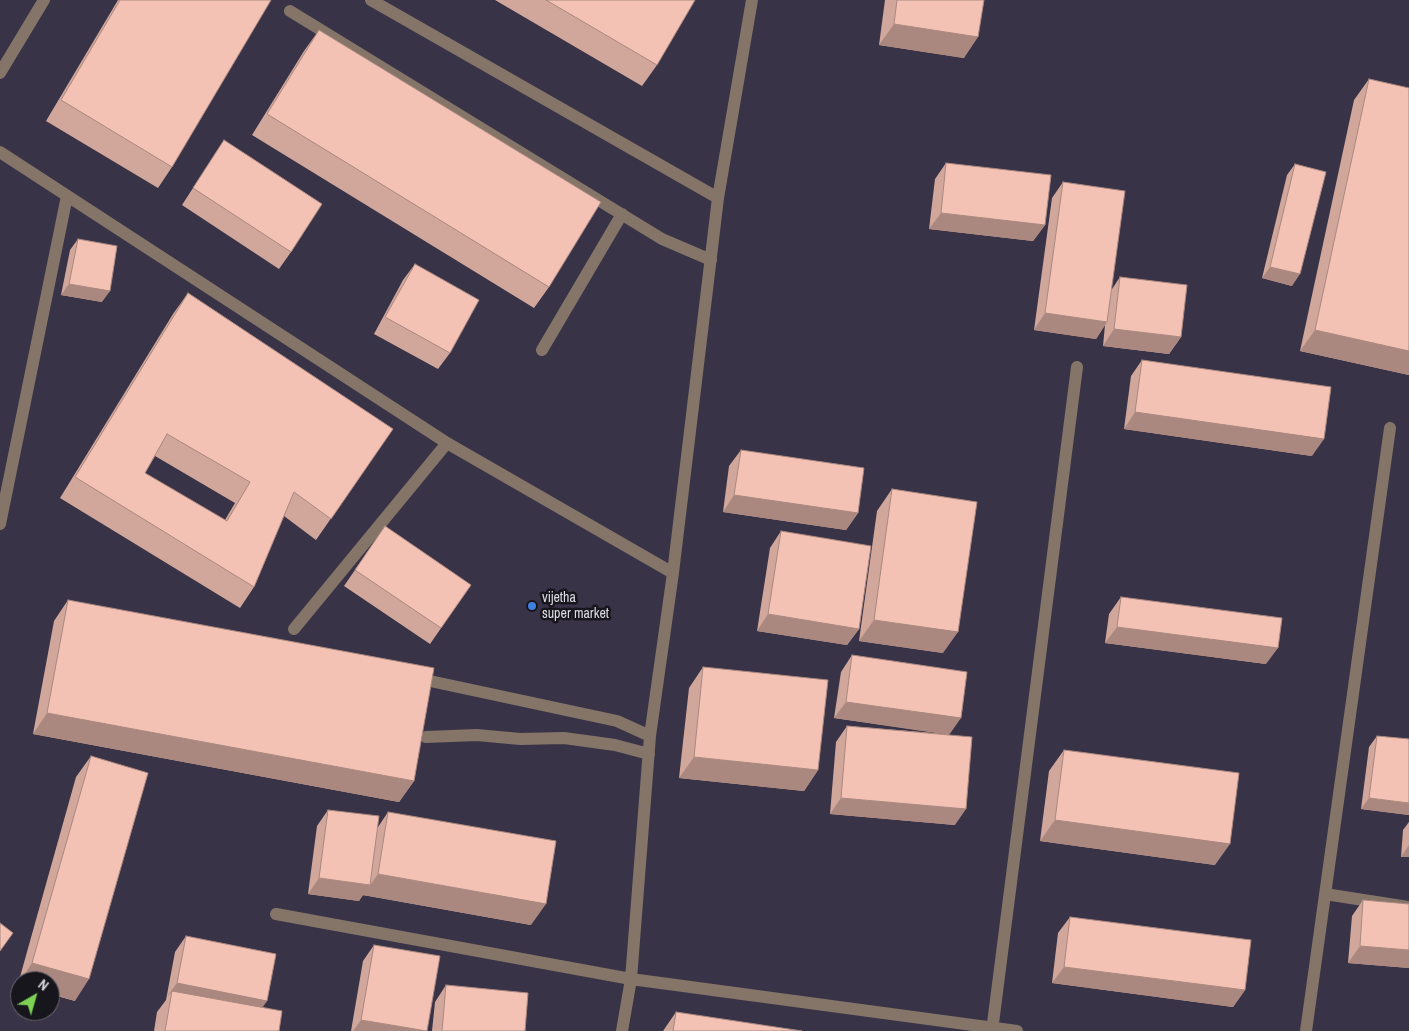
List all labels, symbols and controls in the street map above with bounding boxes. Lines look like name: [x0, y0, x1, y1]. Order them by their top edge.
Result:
place label: vijetha super market: [542, 590, 609, 622]
marker: vijetha super market: [526, 600, 538, 612]
north arrow: [10, 971, 60, 1021]
text: N: [35, 975, 52, 995]

